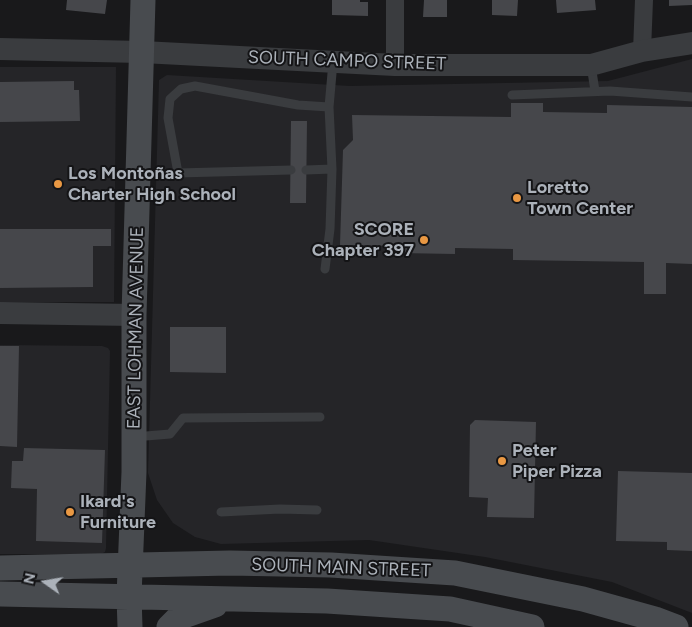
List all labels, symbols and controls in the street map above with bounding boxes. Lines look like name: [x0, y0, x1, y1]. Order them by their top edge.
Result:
street label: SOUTH CAMPO STREET: [248, 47, 446, 75]
place label: Los Montoñas Charter High School: [68, 163, 236, 205]
place label: Loretto Town Center: [527, 177, 633, 220]
marker: Los Montoñas Charter High School: [52, 178, 64, 190]
marker: Loretto Town Center: [511, 192, 523, 204]
place label: SCORE Chapter 397: [312, 219, 414, 262]
street label: EAST LOHMAN AVENUE: [123, 227, 149, 429]
marker: SCORE Chapter 397: [418, 234, 430, 246]
place label: Peter Piper Pizza: [512, 440, 602, 482]
marker: Peter Piper Pizza: [496, 455, 508, 467]
place label: Ikard's Furniture: [80, 491, 156, 534]
marker: Ikard's Furniture: [64, 506, 76, 518]
street label: SOUTH MAIN STREET: [251, 554, 431, 582]
north arrow: [20, 557, 70, 607]
text: N: [20, 571, 39, 586]

